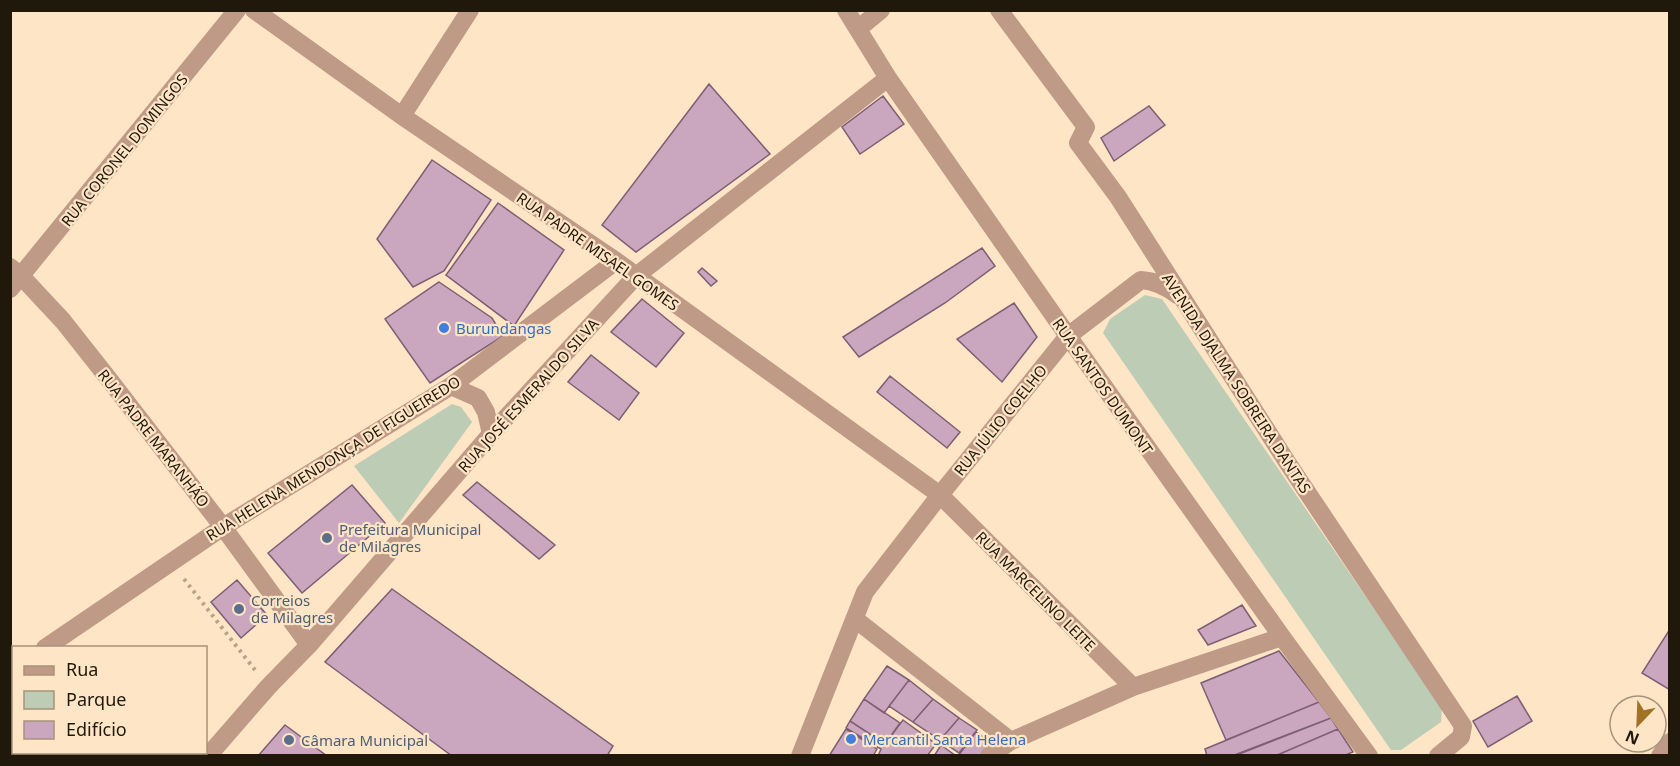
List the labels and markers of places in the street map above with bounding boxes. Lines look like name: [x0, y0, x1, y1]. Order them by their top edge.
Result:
place label: Burundangas: [456, 318, 552, 338]
marker: Burundangas: [437, 321, 451, 335]
place label: Prefeitura Municipal de Milagres: [339, 519, 481, 556]
marker: Prefeitura Municipal de Milagres: [320, 531, 334, 545]
place label: Correios de Milagres: [251, 590, 333, 627]
marker: Correios de Milagres: [232, 602, 246, 616]
place label: Mercantil Santa Helena: [863, 729, 1026, 749]
place label: Câmara Municipal: [301, 730, 428, 750]
marker: Mercantil Santa Helena: [844, 732, 858, 746]
marker: Câmara Municipal: [282, 733, 296, 747]

